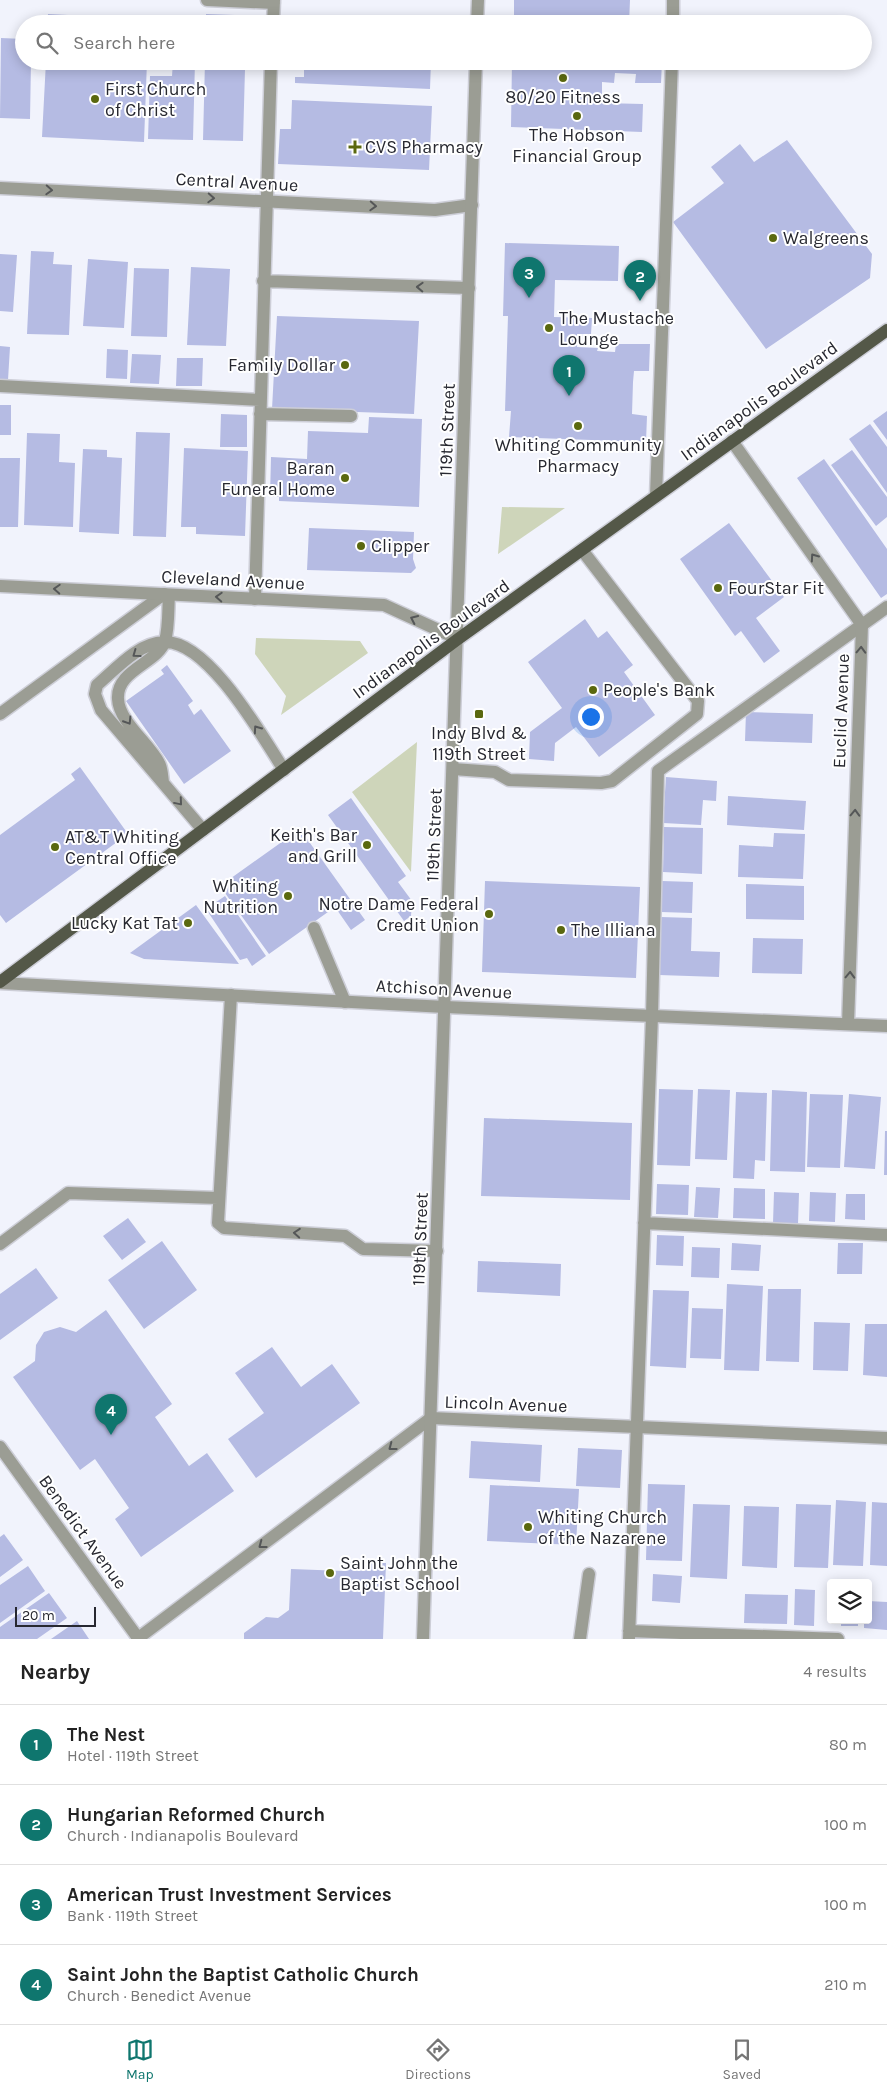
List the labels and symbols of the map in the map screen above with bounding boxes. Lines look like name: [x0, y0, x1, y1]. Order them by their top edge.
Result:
marker: 80/20 Fitness: [557, 72, 569, 84]
place label: First Church of Christ: [105, 78, 206, 121]
place label: 80/20 Fitness: [505, 86, 621, 108]
marker: First Church of Christ: [89, 93, 101, 105]
marker: The Hobson Financial Group: [571, 110, 583, 122]
place label: The Hobson Financial Group: [512, 124, 642, 167]
place label: CVS Pharmacy: [365, 136, 484, 158]
marker: CVS Pharmacy: [349, 141, 361, 153]
street label: Central Avenue: [175, 168, 299, 196]
one-way arrow: [45, 185, 53, 196]
one-way arrow: [207, 193, 215, 204]
one-way arrow: [370, 201, 378, 212]
place label: Walgreens: [783, 227, 869, 249]
marker: Walgreens: [767, 232, 779, 244]
pin: 3: [513, 257, 545, 298]
pin: 2: [624, 260, 656, 301]
one-way arrow: [416, 281, 424, 292]
place label: The Mustache Lounge: [559, 307, 674, 350]
marker: The Mustache Lounge: [543, 322, 555, 334]
street label: Indianapolis Boulevard: [676, 336, 842, 466]
place label: Family Dollar: [228, 354, 335, 376]
pin: 1: [553, 355, 585, 396]
marker: Family Dollar: [339, 359, 351, 371]
street label: 119th Street: [434, 383, 460, 477]
marker: Whiting Community Pharmacy: [572, 420, 584, 432]
place label: Whiting Community Pharmacy: [495, 434, 662, 477]
place label: Baran Funeral Home: [221, 457, 335, 500]
marker: Baran Funeral Home: [339, 472, 351, 484]
place label: Clipper: [371, 535, 430, 557]
marker: Clipper: [355, 540, 367, 552]
one-way arrow: [811, 553, 820, 562]
street label: Cleveland Avenue: [161, 565, 305, 595]
street label: Indianapolis Boulevard: [348, 574, 514, 704]
place label: FourStar Fit: [728, 577, 824, 599]
marker: FourStar Fit: [712, 582, 724, 594]
one-way arrow: [53, 584, 60, 594]
one-way arrow: [215, 592, 223, 603]
one-way arrow: [410, 614, 419, 625]
one-way arrow: [856, 646, 866, 654]
one-way arrow: [133, 648, 142, 656]
street label: Euclid Avenue: [828, 653, 854, 769]
place label: People's Bank: [603, 679, 715, 701]
marker: People's Bank: [587, 684, 599, 696]
your location: [578, 704, 604, 730]
marker: Indy Blvd & 119th Street: [473, 708, 485, 720]
one-way arrow: [122, 716, 132, 725]
place label: Indy Blvd & 119th Street: [431, 722, 527, 765]
one-way arrow: [254, 725, 263, 735]
street label: 119th Street: [421, 788, 447, 882]
one-way arrow: [174, 797, 183, 806]
one-way arrow: [850, 809, 861, 817]
place label: Keith's Bar and Grill: [270, 824, 357, 867]
place label: AT&T Whiting Central Office: [65, 826, 179, 869]
marker: Keith's Bar and Grill: [361, 839, 373, 851]
marker: AT&T Whiting Central Office: [49, 841, 61, 853]
place label: Whiting Nutrition: [203, 875, 278, 918]
marker: Whiting Nutrition: [282, 890, 294, 902]
place label: Notre Dame Federal Credit Union: [318, 893, 479, 936]
marker: Notre Dame Federal Credit Union: [483, 908, 495, 920]
place label: Lucky Kat Tat: [71, 912, 178, 934]
marker: Lucky Kat Tat: [182, 917, 194, 929]
place label: The Illiana: [571, 919, 656, 941]
marker: The Illiana: [555, 924, 567, 936]
one-way arrow: [845, 971, 855, 978]
street label: Atchison Avenue: [375, 974, 513, 1004]
street label: 119th Street: [407, 1192, 433, 1286]
one-way arrow: [292, 1227, 300, 1238]
street label: Lincoln Avenue: [444, 1391, 568, 1417]
pin: 4: [95, 1394, 127, 1435]
one-way arrow: [389, 1442, 398, 1450]
street label: Benedict Avenue: [34, 1470, 132, 1594]
place label: Whiting Church of the Nazarene: [538, 1506, 667, 1549]
marker: Whiting Church of the Nazarene: [522, 1521, 534, 1533]
one-way arrow: [258, 1539, 268, 1548]
place label: Saint John the Baptist School: [340, 1552, 460, 1595]
marker: Saint John the Baptist School: [324, 1567, 336, 1579]
scale bar: [15, 1604, 96, 1627]

